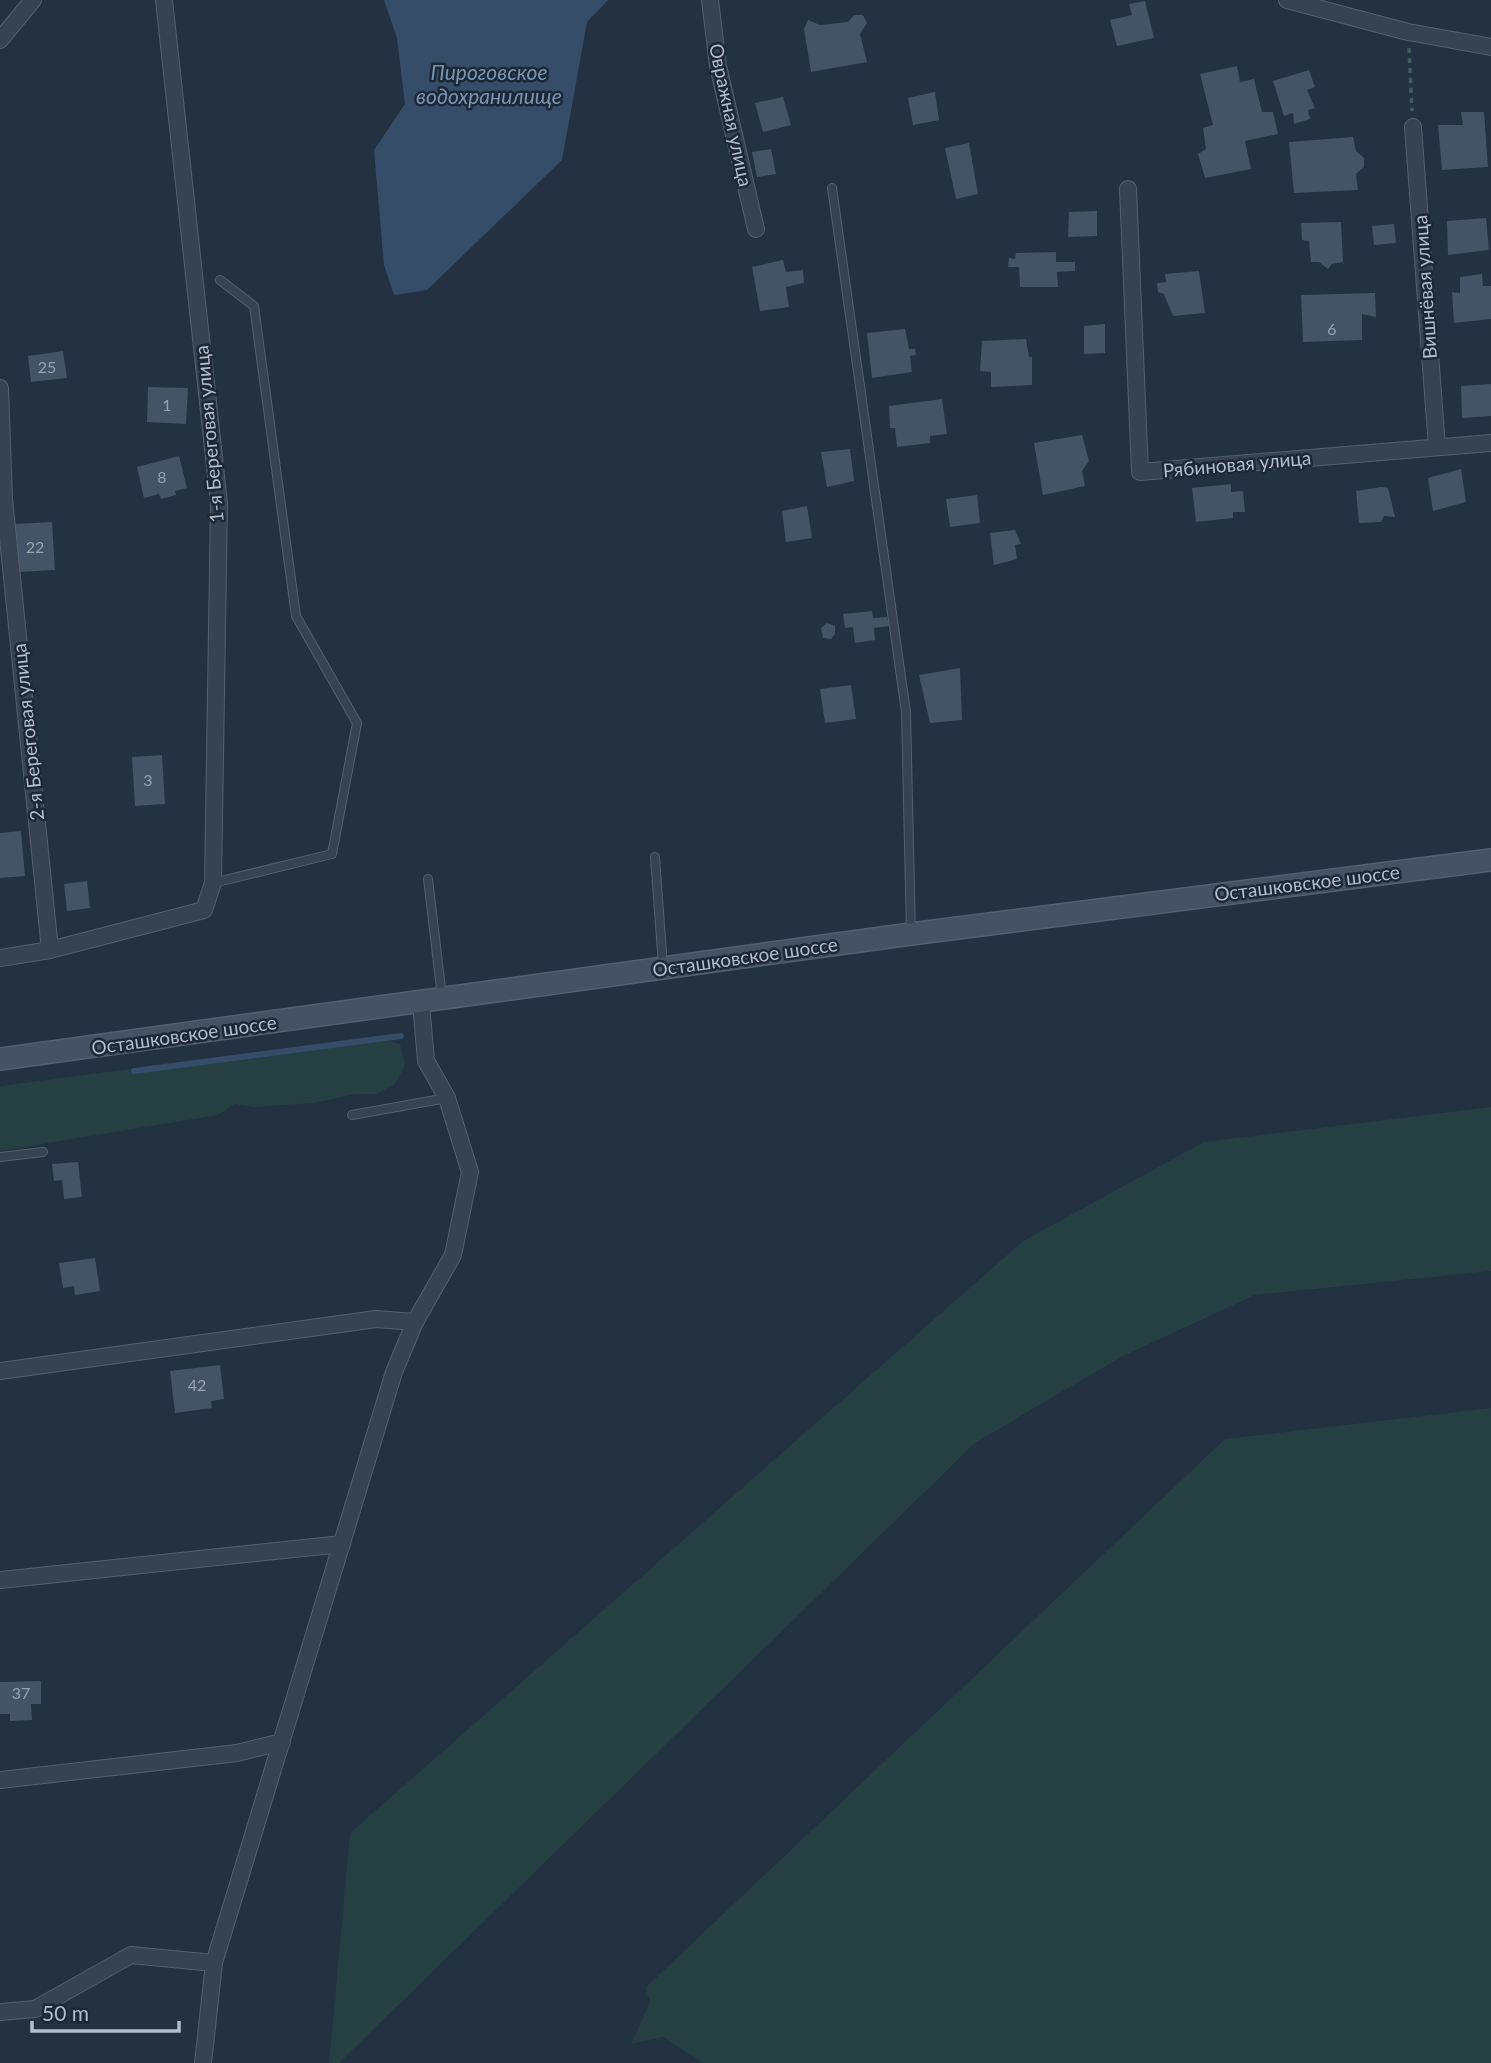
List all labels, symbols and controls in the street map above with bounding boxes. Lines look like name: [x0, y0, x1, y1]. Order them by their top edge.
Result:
street label: Овражная улица: [705, 41, 758, 189]
water label: Пироговское водохранилище: [416, 59, 562, 108]
street label: Вишнёвая улица: [1408, 214, 1441, 360]
house number: 6: [1327, 319, 1337, 338]
street label: 1-я Береговая улица: [189, 344, 228, 524]
house number: 25: [38, 357, 56, 376]
house number: 1: [162, 395, 172, 414]
street label: Рябиновая улица: [1162, 446, 1312, 481]
house number: 8: [157, 467, 167, 486]
house number: 22: [26, 537, 44, 556]
street label: 2-я Береговая улица: [7, 642, 48, 822]
house number: 3: [143, 770, 153, 789]
street label: Осташковское шоссе: [1213, 860, 1401, 905]
street label: Осташковское шоссе: [651, 932, 839, 981]
street label: Осташковское шоссе: [90, 1010, 278, 1059]
house number: 42: [188, 1375, 206, 1394]
house number: 37: [12, 1683, 30, 1702]
scale bar: [32, 1990, 178, 2034]
text: 50 m: [42, 2000, 89, 2025]

